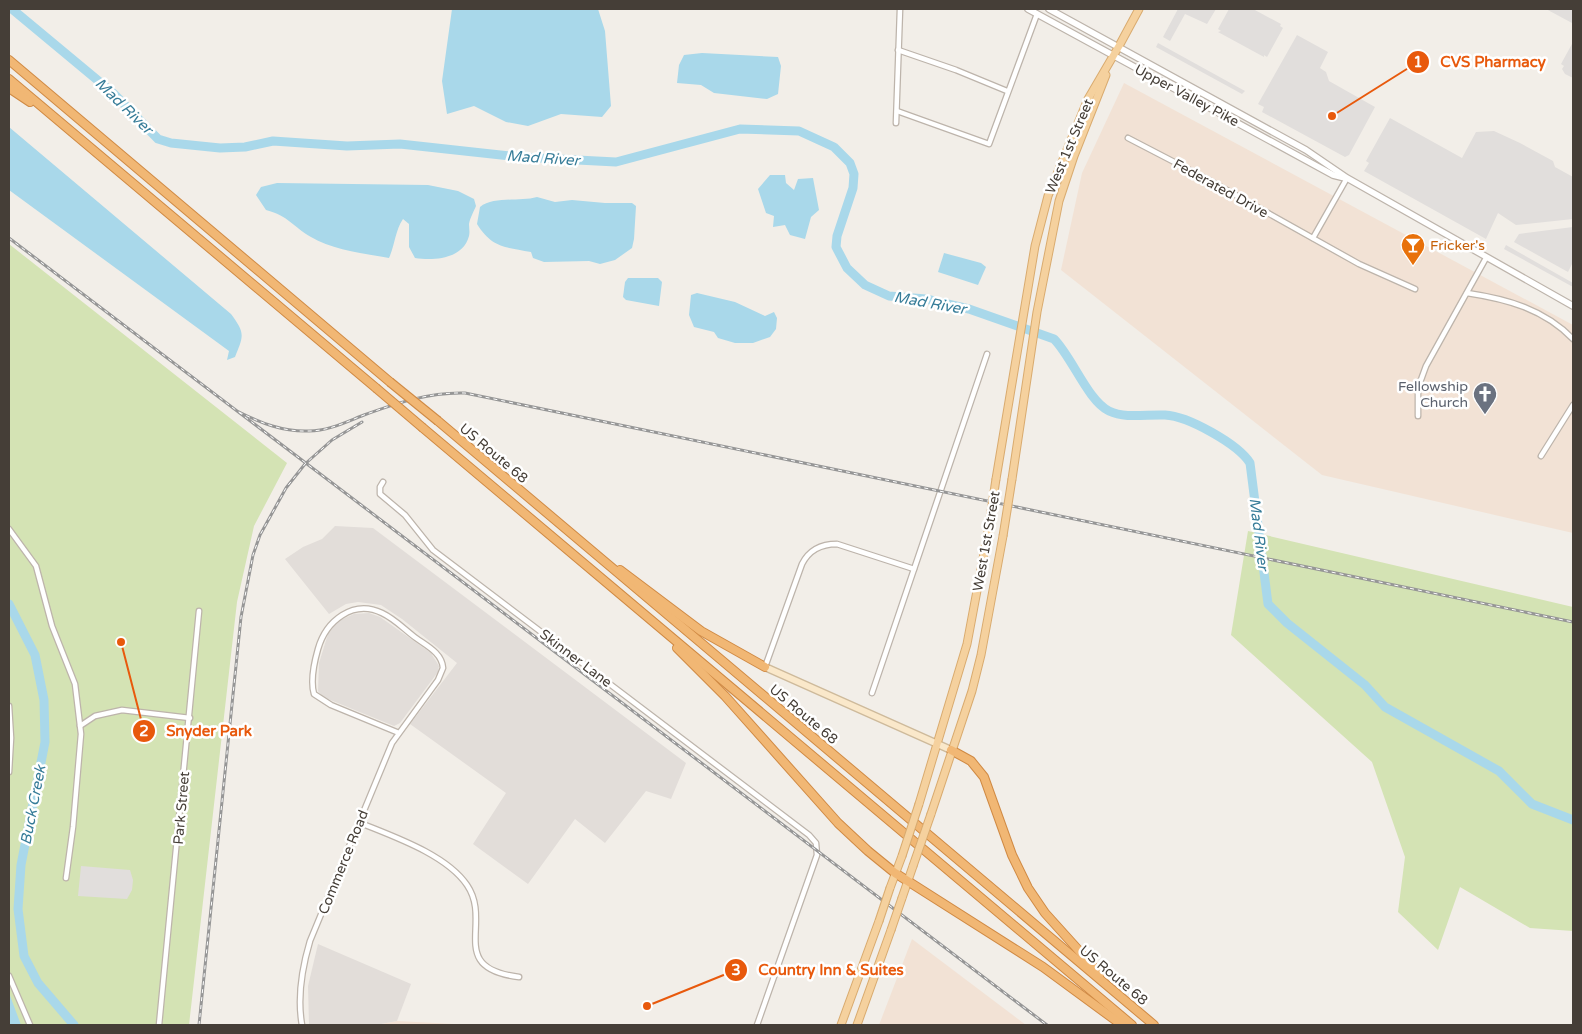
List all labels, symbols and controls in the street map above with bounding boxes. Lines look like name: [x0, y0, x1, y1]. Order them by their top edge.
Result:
callout: CVS Pharmacy: [1405, 47, 1556, 77]
text: 1: [1413, 53, 1423, 71]
text: CVS Pharmacy: [1440, 53, 1546, 72]
street label: Upper Valley Pike: [1132, 61, 1242, 130]
water label: Mad River: [92, 74, 158, 139]
street label: West 1st Street: [1042, 96, 1097, 196]
water label: Mad River: [506, 146, 582, 170]
street label: Federated Drive: [1170, 155, 1271, 222]
bar icon: Fricker's: [1400, 232, 1426, 266]
place label: Fricker's: [1430, 237, 1485, 254]
water label: Mad River: [893, 288, 970, 319]
place label: Fellowship Church: [1398, 378, 1468, 411]
church icon: Fellowship Church: [1472, 381, 1498, 415]
street label: US Route 68: [456, 420, 532, 487]
street label: West 1st Street: [969, 489, 1004, 593]
water label: Mad River: [1246, 497, 1273, 573]
street label: Skinner Lane: [536, 626, 615, 691]
street label: US Route 68: [766, 681, 842, 748]
callout: Snyder Park: [131, 716, 262, 746]
text: 2: [139, 722, 149, 740]
text: Snyder Park: [166, 722, 252, 741]
water label: Buck Creek: [16, 762, 50, 846]
street label: Park Street: [170, 770, 193, 845]
street label: Commerce Road: [315, 808, 372, 917]
street label: US Route 68: [1076, 942, 1152, 1009]
callout: Country Inn & Suites: [723, 955, 914, 985]
text: 3: [731, 961, 741, 979]
text: Country Inn & Suites: [758, 961, 904, 980]

